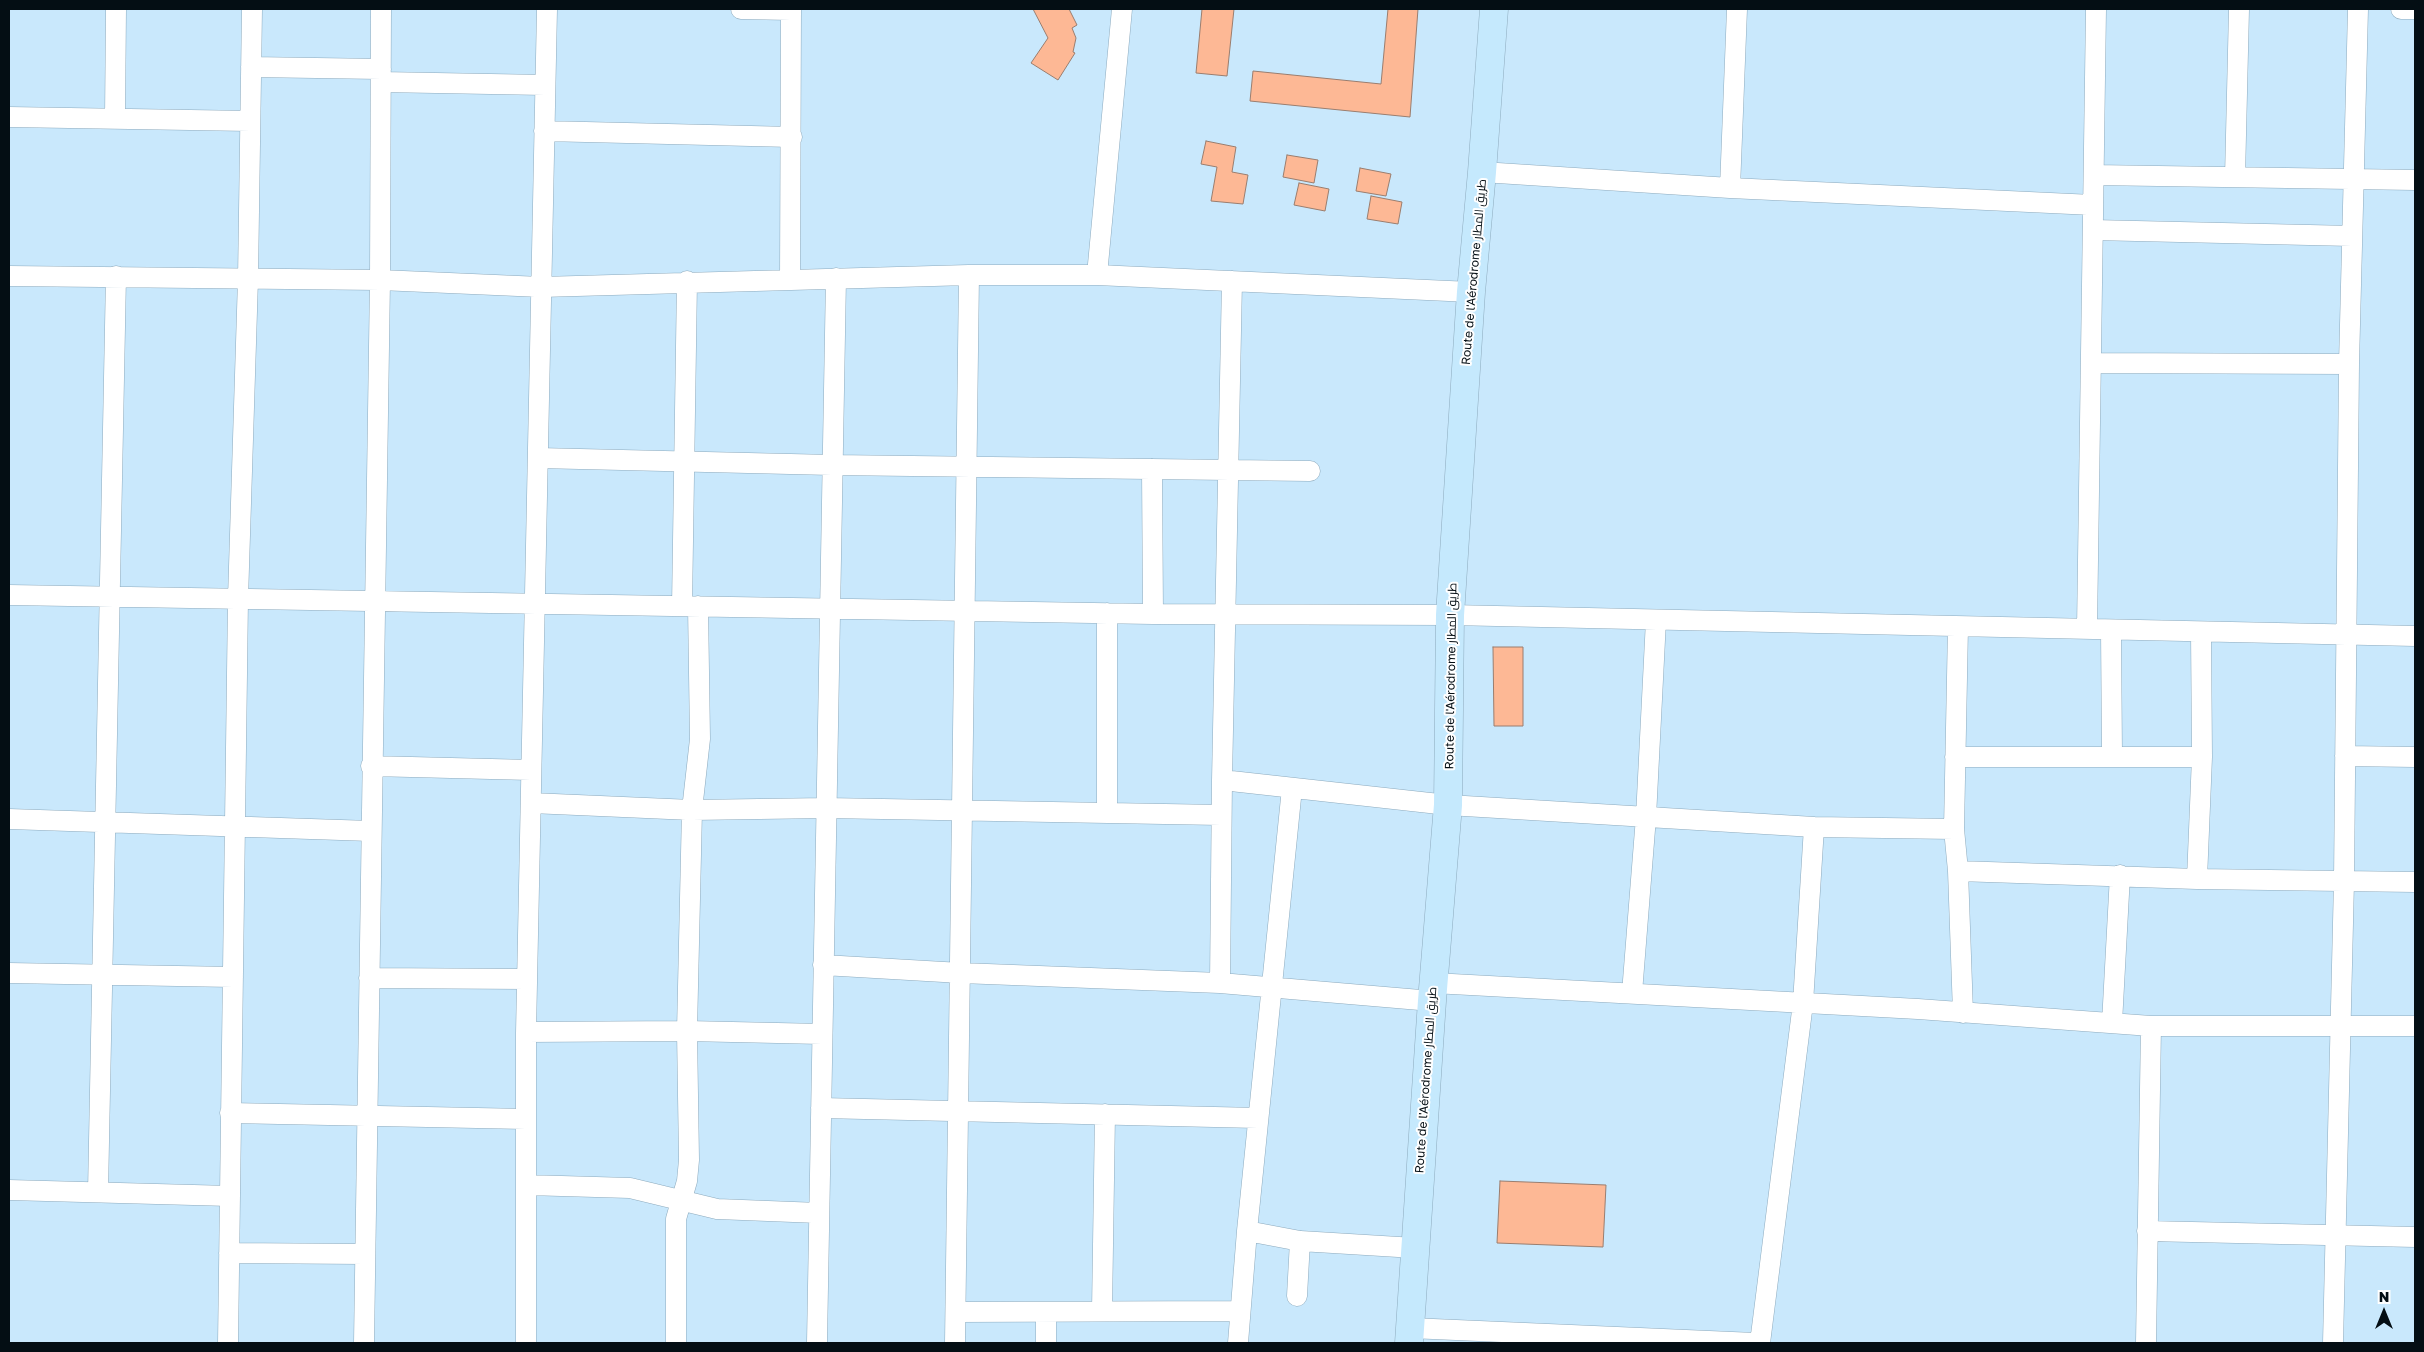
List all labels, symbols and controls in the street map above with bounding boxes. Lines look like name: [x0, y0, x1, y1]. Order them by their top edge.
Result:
street label: Route de l'Aérodrome طريق المطار: [1459, 178, 1489, 366]
street label: Route de l'Aérodrome طريق المطار: [1442, 583, 1460, 769]
street label: Route de l'Aérodrome طريق المطار: [1412, 986, 1440, 1174]
north arrow: [2359, 1287, 2409, 1337]
text: N: [2379, 1288, 2389, 1305]

